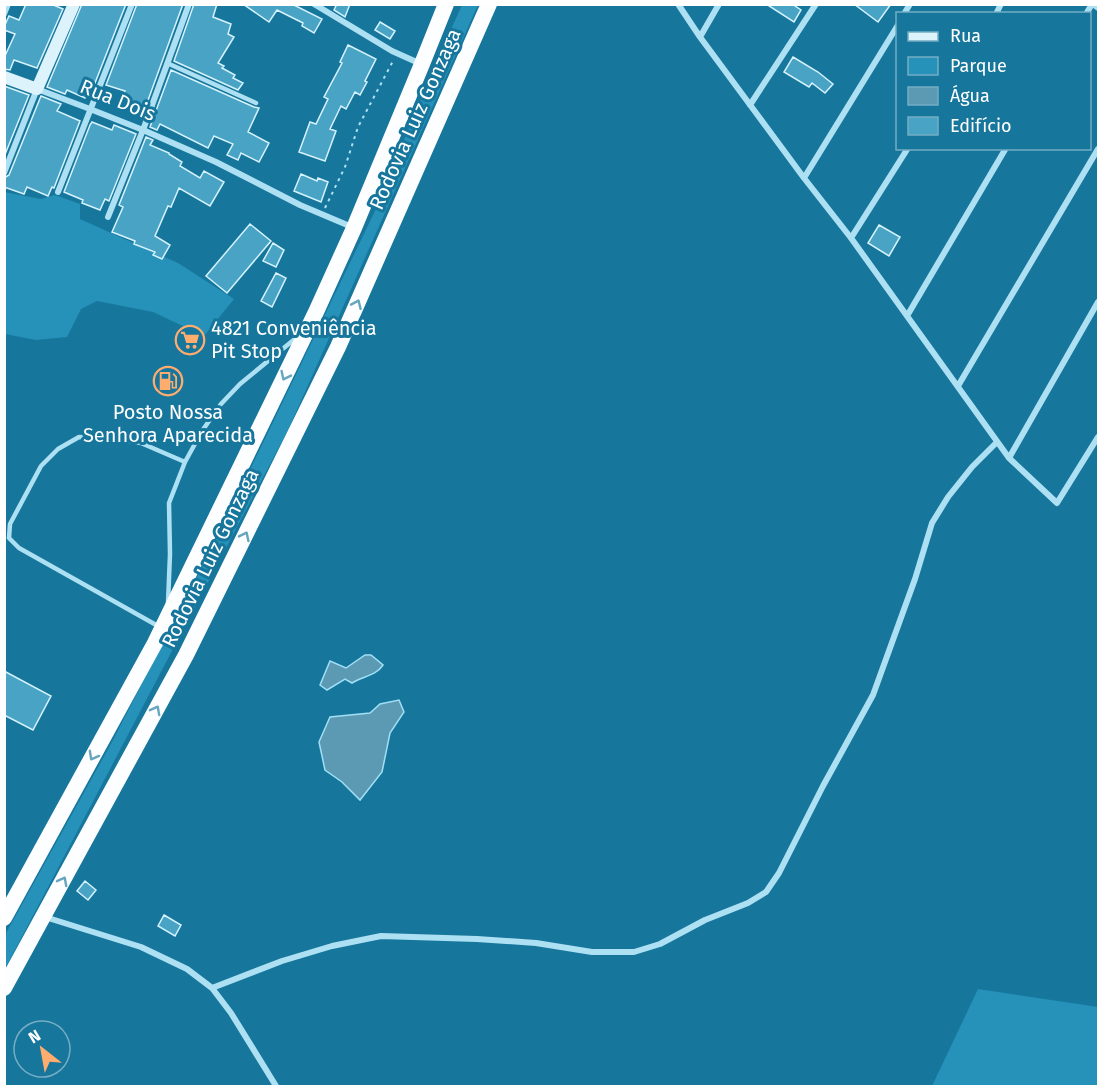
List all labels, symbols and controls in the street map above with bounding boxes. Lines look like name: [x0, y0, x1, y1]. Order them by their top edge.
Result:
legend: [896, 12, 1091, 150]
street label: Rodovia Luiz Gonzaga: [364, 25, 466, 213]
text: Rua: [950, 25, 981, 47]
text: Parque: [950, 55, 1007, 77]
street label: Rua Dois: [77, 74, 159, 126]
text: Água: [950, 84, 990, 107]
text: Edifício: [950, 115, 1012, 137]
one-way arrow: [350, 299, 362, 310]
place label: 4821 Conveniência Pit Stop: [211, 316, 377, 363]
supermarket icon: 4821 Conveniência Pit Stop: [174, 324, 206, 356]
fuel station icon: Posto Nossa Senhora Aparecida: [152, 365, 184, 397]
one-way arrow: [280, 370, 292, 381]
place label: Posto Nossa Senhora Aparecida: [83, 400, 253, 447]
street label: Rodovia Luiz Gonzaga: [156, 465, 264, 651]
one-way arrow: [237, 532, 249, 543]
one-way arrow: [149, 706, 160, 716]
one-way arrow: [89, 750, 100, 761]
one-way arrow: [56, 877, 67, 887]
north arrow: [12, 1019, 72, 1079]
text: N: [25, 1026, 44, 1047]

